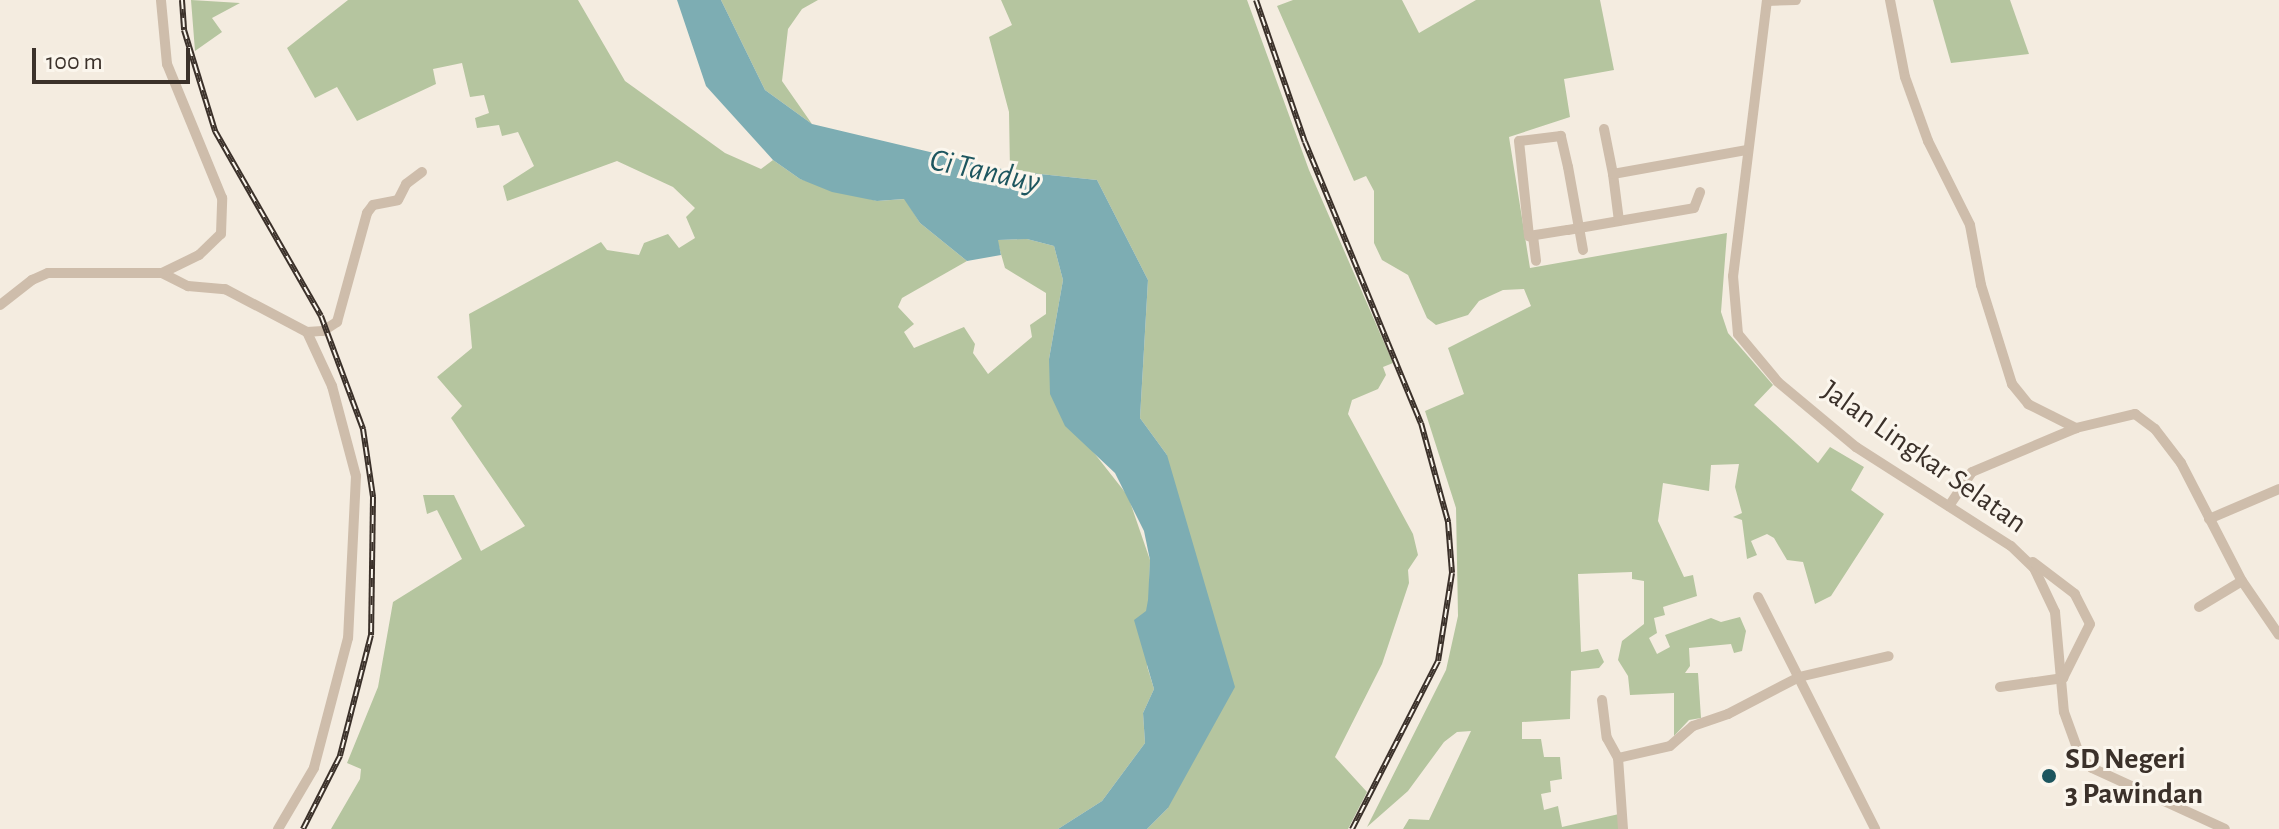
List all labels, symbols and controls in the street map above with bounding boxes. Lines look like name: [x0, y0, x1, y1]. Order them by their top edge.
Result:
scale bar: [36, 32, 194, 82]
text: 100 m: [46, 50, 103, 74]
water label: Ci Tanduy: [926, 141, 1044, 201]
street label: Jalan Lingkar Selatan: [1814, 373, 2034, 541]
place label: SD Negeri 3 Pawindan: [2065, 741, 2203, 812]
marker: SD Negeri 3 Pawindan: [2040, 767, 2058, 785]

